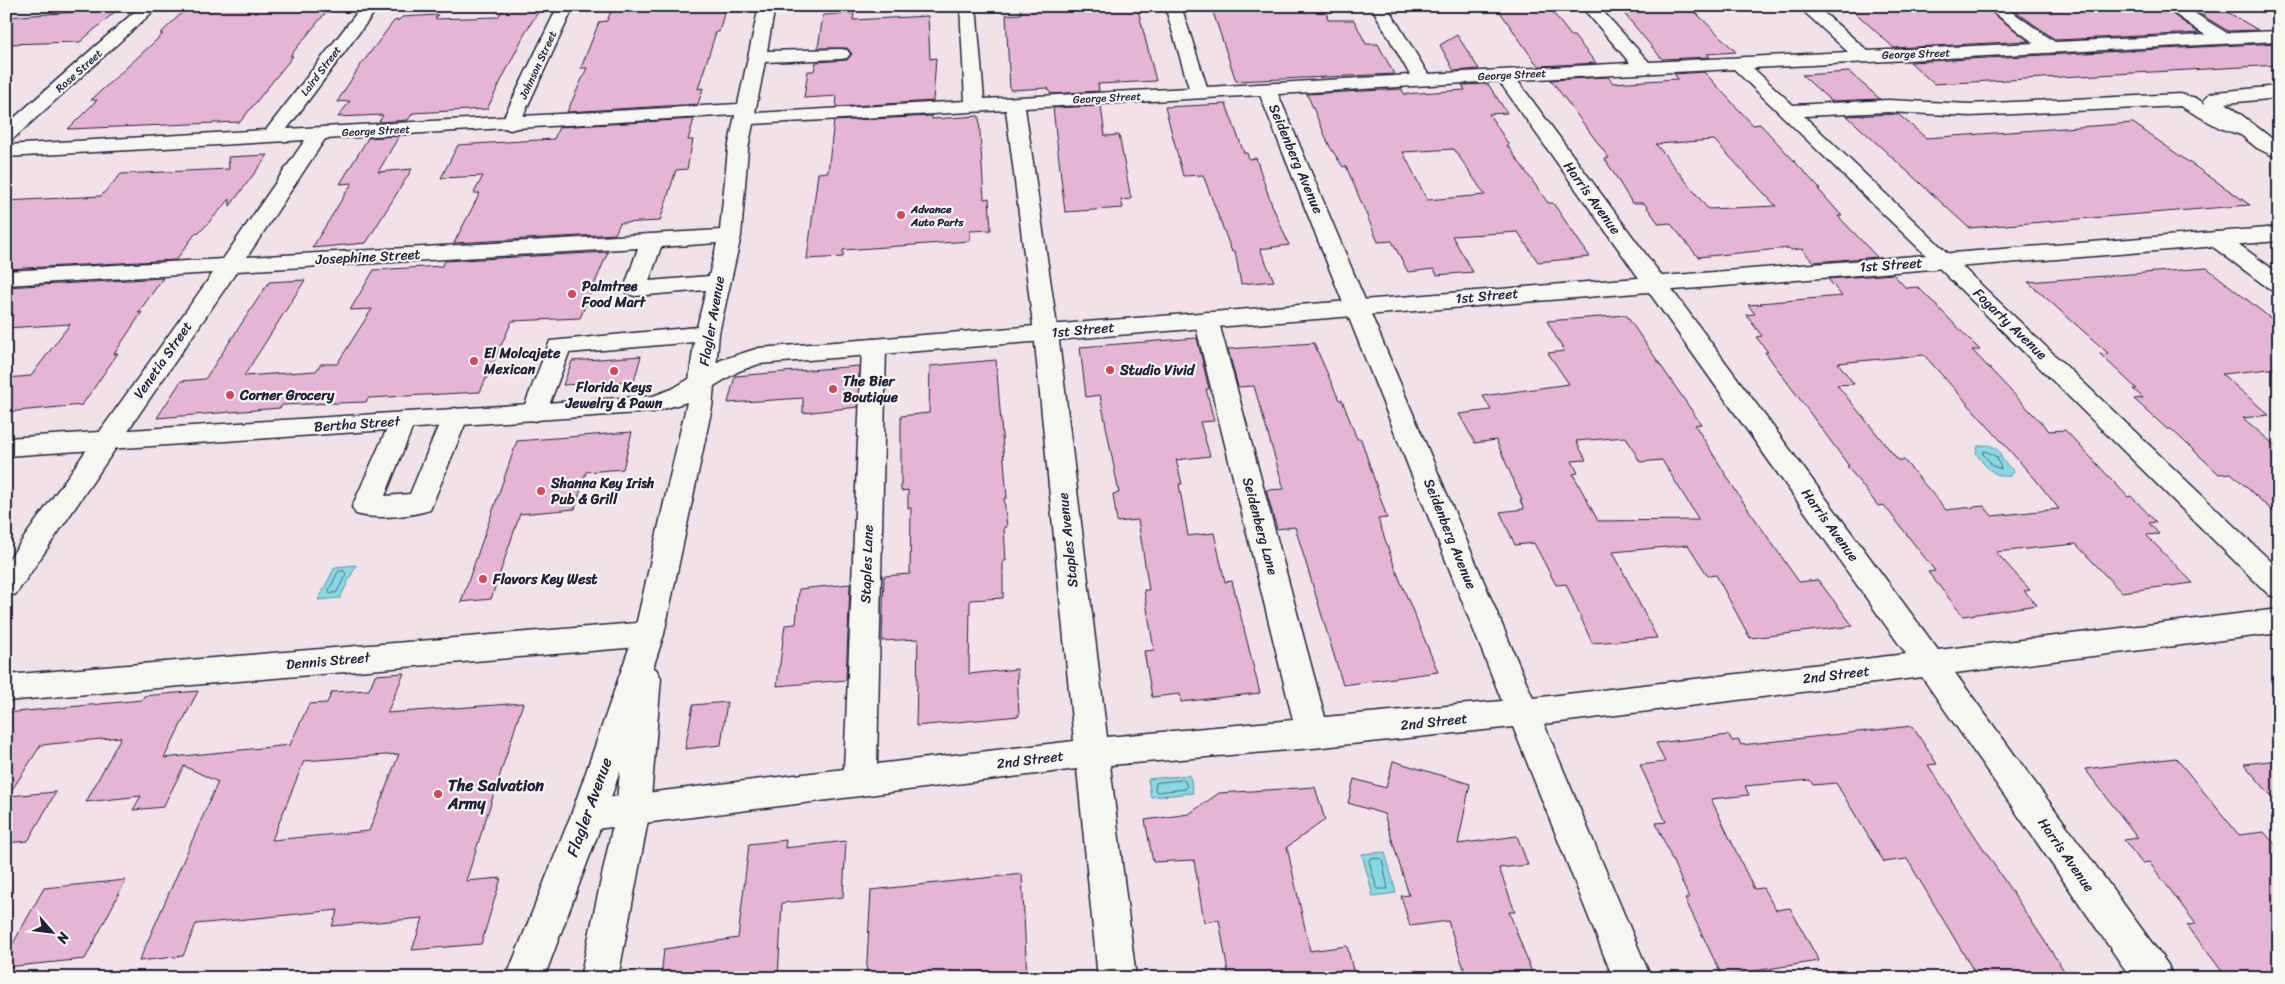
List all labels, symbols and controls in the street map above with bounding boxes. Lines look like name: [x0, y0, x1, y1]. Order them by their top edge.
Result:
street label: Johnson Street: [513, 28, 562, 103]
street label: Laird Street: [296, 42, 346, 100]
street label: George Street: [1882, 43, 1951, 65]
street label: Rose Street: [51, 44, 107, 97]
street label: George Street: [1477, 64, 1547, 86]
street label: George Street: [1072, 87, 1142, 109]
street label: Seidenberg Avenue: [1261, 100, 1331, 218]
street label: George Street: [341, 120, 411, 142]
street label: Harris Avenue: [1557, 156, 1627, 240]
place label: Advance Auto Parts: [910, 200, 965, 232]
marker: Advance Auto Parts: [895, 209, 907, 221]
street label: Josephine Street: [314, 242, 421, 272]
street label: 1st Street: [1859, 250, 1923, 280]
place label: Palmtree Food Mart: [581, 274, 647, 315]
street label: Flagler Avenue: [692, 274, 732, 368]
street label: 1st Street: [1455, 281, 1519, 311]
street label: Fogarty Avenue: [1967, 282, 2053, 366]
marker: Palmtree Food Mart: [566, 288, 578, 300]
street label: 1st Street: [1051, 315, 1115, 345]
street label: Venetia Street: [127, 316, 199, 404]
place label: El Molcajete Mexican: [483, 341, 561, 382]
marker: El Molcajete Mexican: [468, 355, 480, 367]
place label: Studio Vivid: [1119, 358, 1196, 383]
marker: Studio Vivid: [1104, 364, 1116, 376]
marker: Florida Keys Jewelry & Pawn: [608, 365, 620, 377]
place label: The Bier Boutique: [843, 369, 899, 410]
place label: Florida Keys Jewelry & Pawn: [565, 375, 663, 416]
place label: Corner Grocery: [239, 383, 335, 408]
marker: The Bier Boutique: [827, 383, 839, 395]
marker: Corner Grocery: [224, 389, 236, 401]
street label: Bertha Street: [313, 408, 402, 439]
place label: Shanna Key Irish Pub & Grill: [550, 471, 655, 512]
street label: Seidenberg Lane: [1235, 474, 1285, 578]
street label: Seidenberg Avenue: [1416, 475, 1484, 593]
street label: Harris Avenue: [1795, 483, 1865, 567]
marker: Shanna Key Irish Pub & Grill: [535, 485, 547, 497]
street label: Staples Avenue: [1051, 491, 1085, 589]
street label: Staples Lane: [853, 524, 881, 604]
place label: Flavors Key West: [492, 567, 598, 592]
marker: Flavors Key West: [477, 573, 489, 585]
street label: Dennis Street: [285, 645, 372, 677]
street label: 2nd Street: [1801, 658, 1871, 692]
street label: 2nd Street: [1399, 706, 1469, 738]
street label: 2nd Street: [995, 743, 1065, 777]
street label: Flagler Avenue: [558, 753, 620, 861]
place label: The Salvation Army: [447, 771, 544, 818]
marker: The Salvation Army: [432, 788, 444, 800]
street label: Harris Avenue: [2031, 812, 2101, 898]
north arrow: [28, 906, 78, 956]
text: N: [50, 927, 77, 948]

